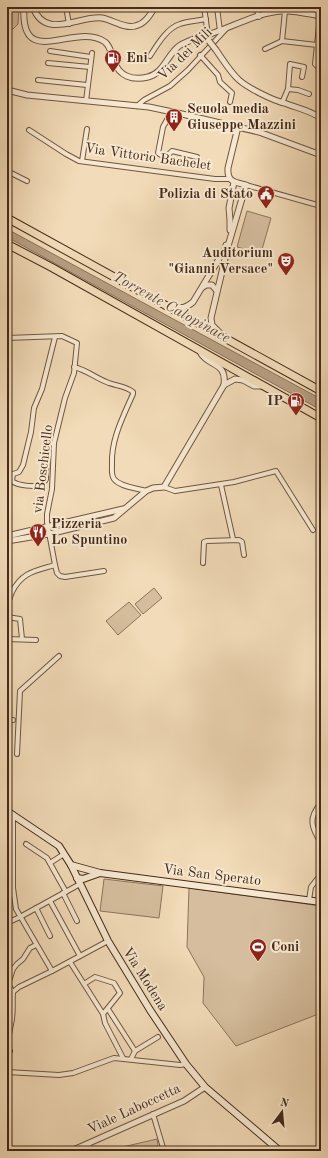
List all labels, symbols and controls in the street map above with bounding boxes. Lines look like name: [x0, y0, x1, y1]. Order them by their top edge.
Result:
street label: Via dei Mili: [155, 25, 215, 83]
fuel station icon: Eni: [103, 48, 123, 73]
place label: Eni: [126, 51, 148, 65]
place label: Scuola media Giuseppe Mazzini: [187, 102, 296, 132]
building icon: Scuola media Giuseppe Mazzini: [164, 107, 184, 132]
street label: Via Vittorio Bachelet: [84, 141, 212, 173]
public building icon: Polizia di Stato: [256, 184, 276, 209]
place label: Polizia di Stato: [158, 187, 253, 201]
place label: Auditorium "Gianni Versace": [169, 246, 273, 276]
theatre icon: Auditorium "Gianni Versace": [276, 251, 296, 276]
water label: Torrente Calopinace: [110, 270, 232, 346]
fuel station icon: IP: [286, 391, 306, 416]
place label: IP: [267, 394, 283, 408]
street label: via Boschicello: [31, 424, 55, 514]
place label: Pizzeria Lo Spuntino: [51, 517, 127, 547]
restaurant icon: Pizzeria Lo Spuntino: [28, 522, 48, 547]
street label: Via San Sperato: [162, 862, 262, 888]
sports icon: Coni: [248, 937, 268, 962]
place label: Coni: [271, 940, 299, 954]
street label: Via Modena: [120, 945, 170, 1013]
street label: Viale Laboccetta: [85, 1081, 183, 1137]
north arrow: [262, 1092, 302, 1132]
text: N: [279, 1097, 290, 1110]

